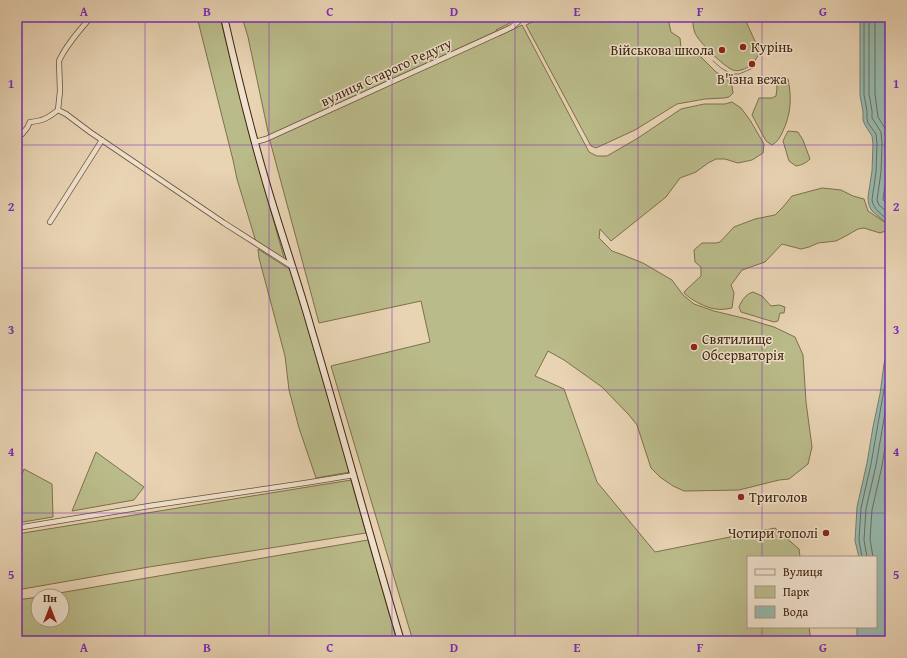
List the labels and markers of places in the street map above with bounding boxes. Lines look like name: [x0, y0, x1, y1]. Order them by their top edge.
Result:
place label: Курінь: [751, 37, 793, 57]
place label: Військова школа: [611, 40, 714, 60]
marker: Курінь: [738, 42, 748, 52]
marker: Військова школа: [717, 45, 727, 55]
marker: В'їзна вежа: [747, 59, 757, 69]
place label: В'їзна вежа: [717, 69, 787, 89]
place label: Святилище Обсерваторія: [702, 329, 784, 365]
marker: Святилище Обсерваторія: [689, 342, 699, 352]
place label: Триголов: [749, 487, 808, 507]
marker: Триголов: [736, 492, 746, 502]
place label: Чотири тополі: [728, 523, 818, 543]
marker: Чотири тополі: [821, 528, 831, 538]

